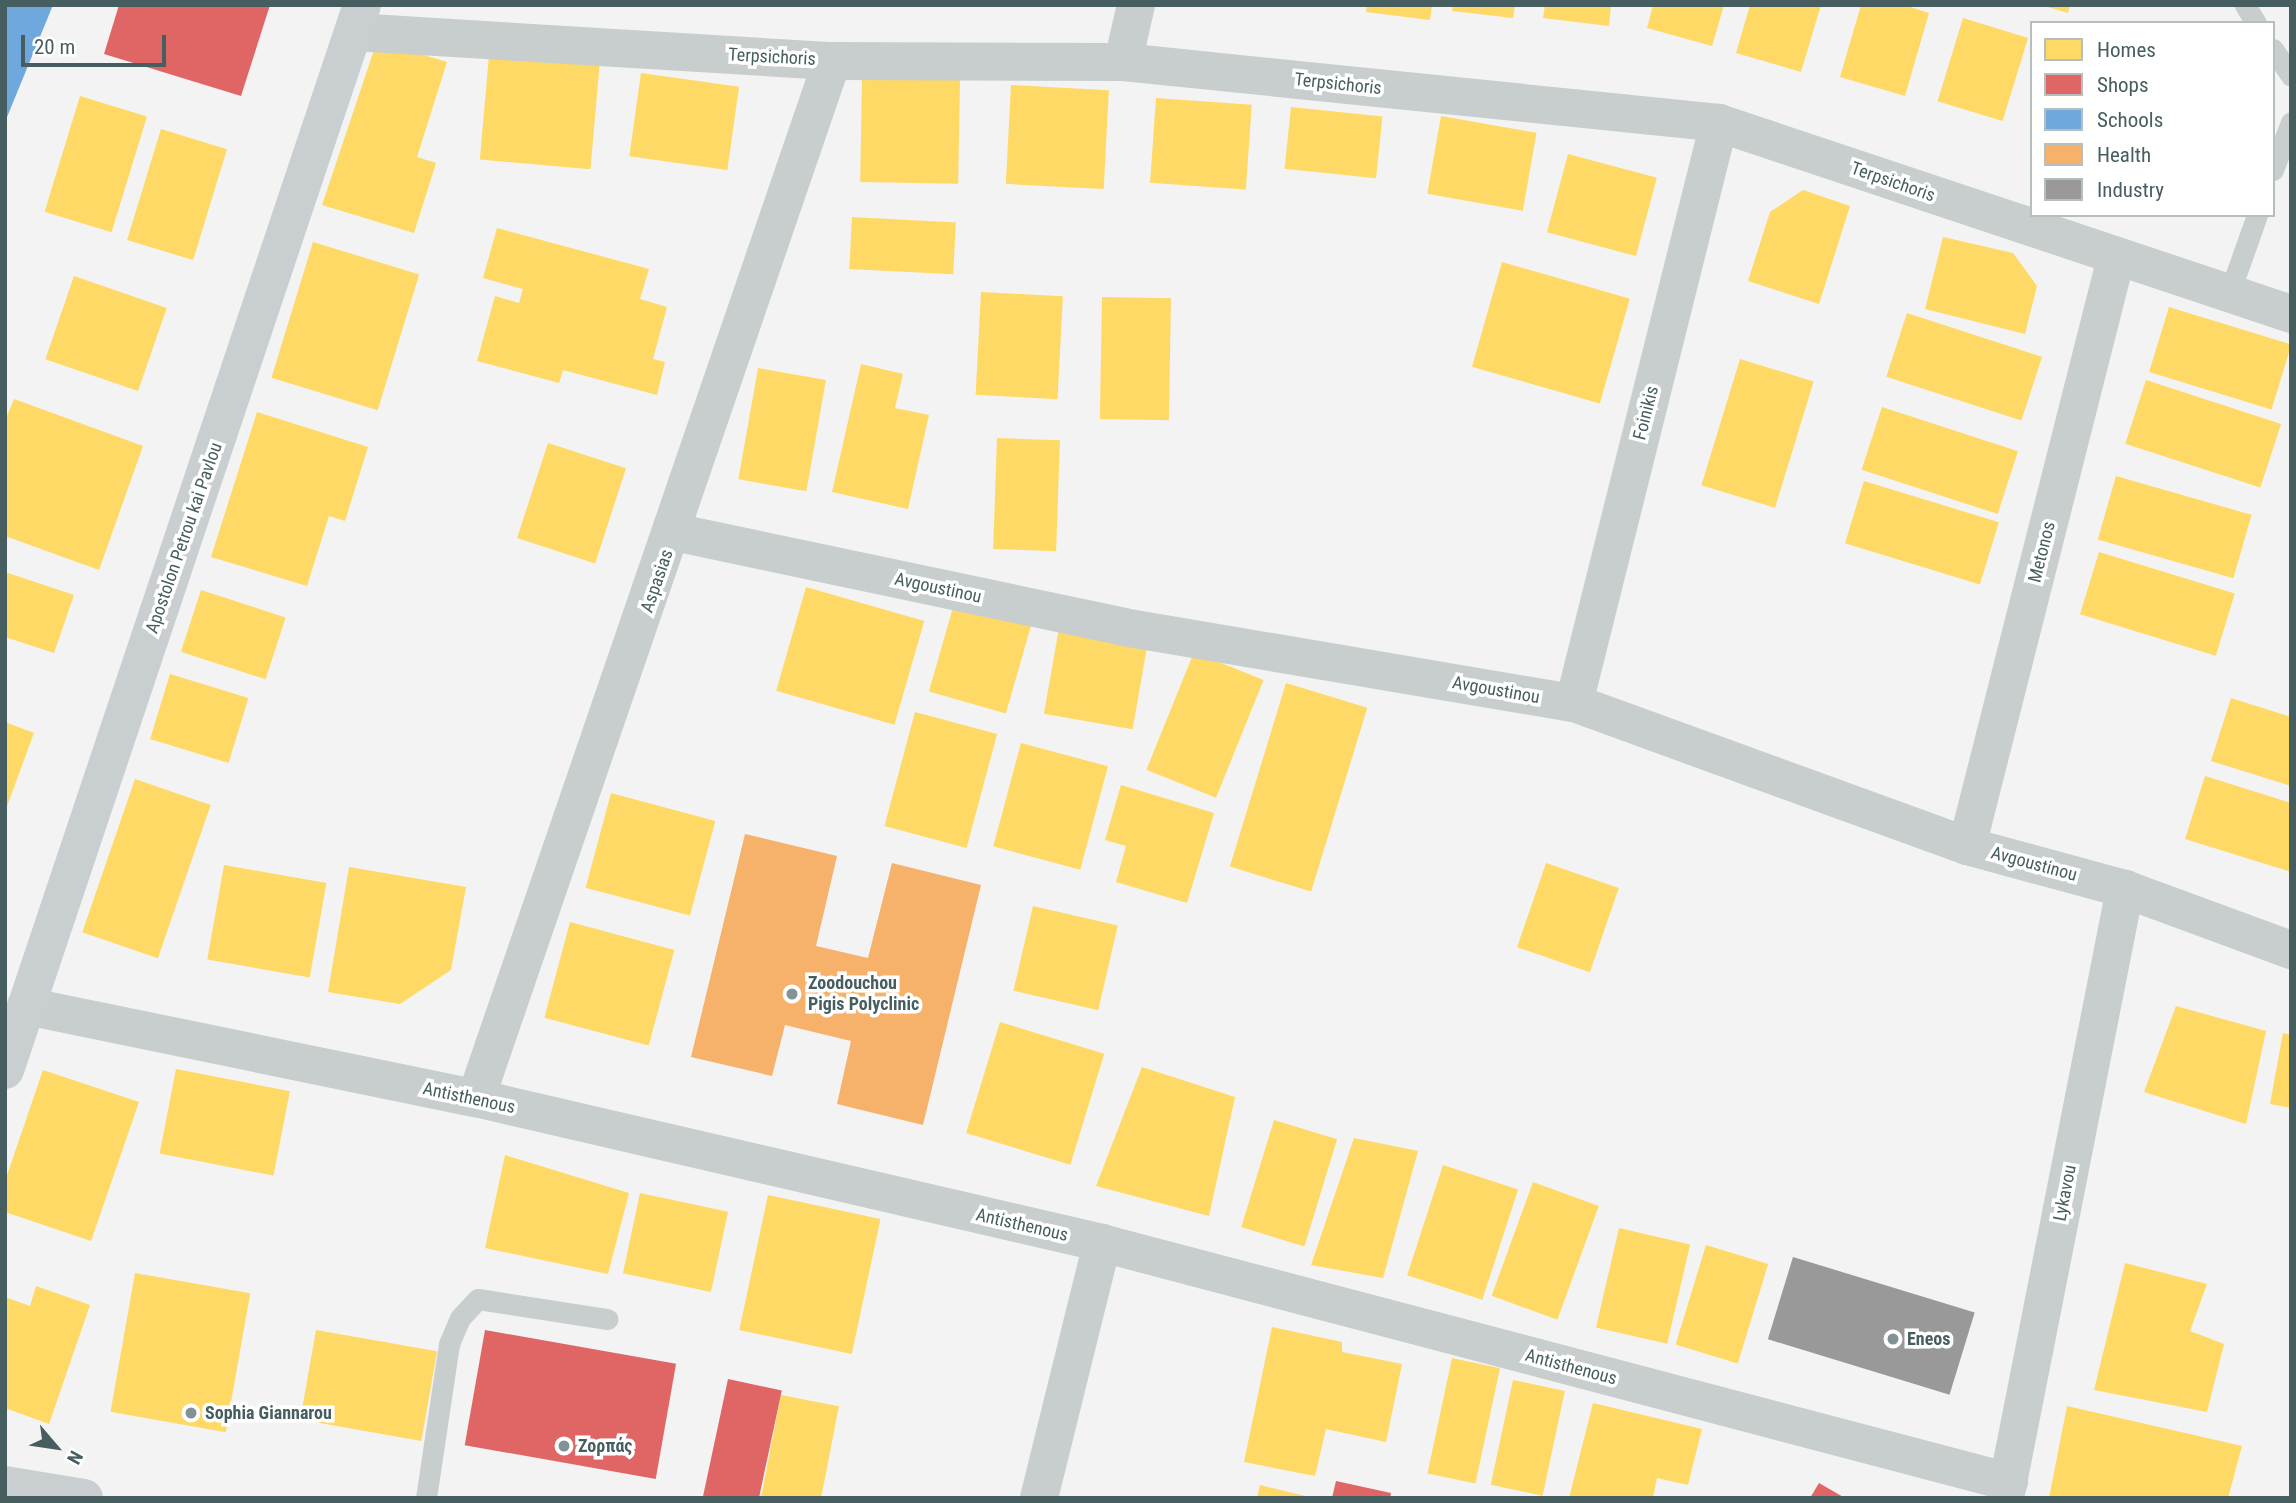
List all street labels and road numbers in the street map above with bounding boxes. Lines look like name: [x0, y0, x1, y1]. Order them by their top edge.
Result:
street label: Terpsichoris: [728, 44, 816, 70]
street label: Terpsichoris: [1293, 69, 1383, 99]
street label: Terpsichoris: [1848, 158, 1938, 206]
street label: Foinikis: [1629, 384, 1663, 442]
street label: Apostolon Petrou kai Pavlou: [141, 440, 227, 636]
street label: Metonos: [2024, 519, 2060, 585]
street label: Aspasias: [636, 547, 678, 615]
street label: Avgoustinou: [893, 568, 983, 608]
street label: Avgoustinou: [1451, 672, 1541, 708]
street label: Avgoustinou: [1989, 842, 2079, 886]
street label: Antisthenous: [421, 1078, 517, 1118]
street label: Lykavou: [2049, 1163, 2081, 1223]
street label: Antisthenous: [974, 1204, 1070, 1246]
street label: Antisthenous: [1523, 1344, 1619, 1390]

